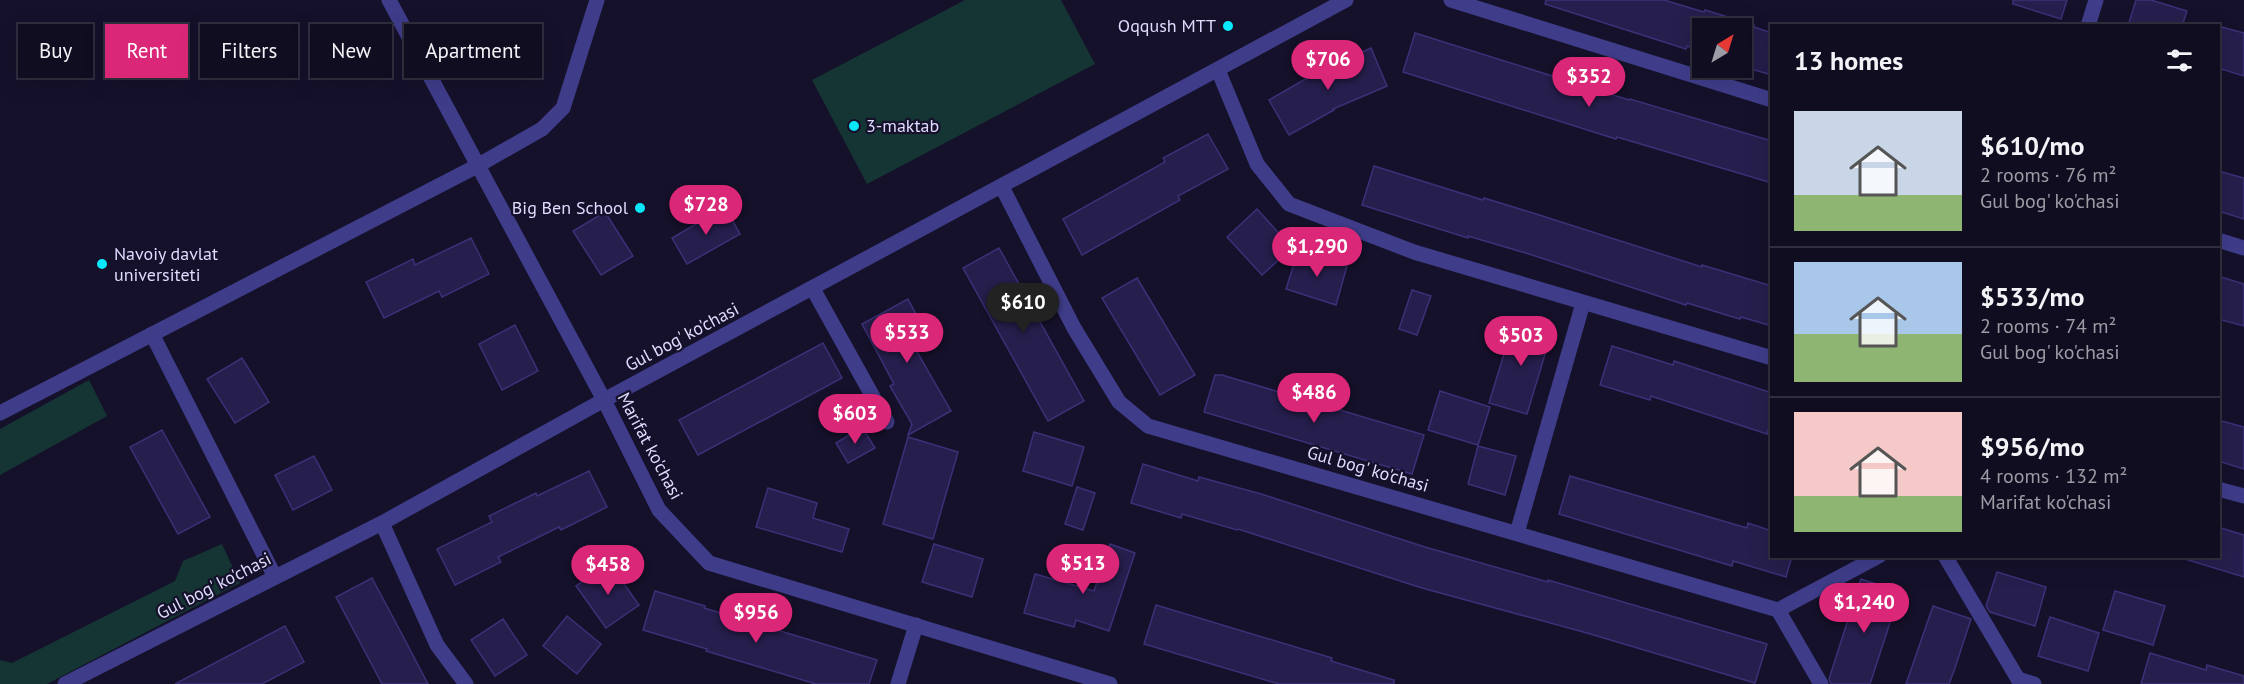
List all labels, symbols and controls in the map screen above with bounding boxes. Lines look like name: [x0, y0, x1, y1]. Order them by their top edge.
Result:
place label: Oqqush MTT: [1118, 14, 1216, 37]
north arrow: [1692, 18, 1752, 78]
map controls: [1692, 18, 1752, 78]
marker: Oqqush MTT: [1221, 19, 1235, 33]
chip: Buy: [18, 24, 93, 78]
chip: Rent: [105, 24, 188, 78]
chip: Filters: [200, 24, 298, 78]
chip: New: [310, 24, 392, 78]
chip: Apartment: [404, 24, 542, 78]
pin: $706: [1292, 40, 1364, 91]
text: 13 homes: [1794, 44, 1903, 77]
icon: filters: [2163, 44, 2196, 77]
text: $706: [1305, 46, 1351, 72]
pin: $352: [1553, 57, 1625, 108]
text: $352: [1566, 63, 1612, 89]
place label: 3-maktab: [866, 114, 939, 137]
marker: 3-maktab: [847, 119, 861, 133]
text: $610/mo: [1980, 129, 2084, 162]
icon: home: [1842, 135, 1914, 207]
text: 2 rooms · 76 m²: [1980, 162, 2116, 188]
pin: $728: [670, 185, 742, 236]
text: Gul bog' ko'chasi: [1980, 188, 2120, 214]
text: $728: [683, 191, 729, 217]
place label: Big Ben School: [512, 196, 629, 219]
marker: Big Ben School: [633, 201, 647, 215]
pin: $1,290: [1268, 227, 1366, 278]
text: $1,290: [1286, 233, 1348, 259]
place label: Navoiy davlat universiteti: [114, 242, 218, 286]
marker: Navoiy davlat universiteti: [95, 257, 109, 271]
text: $533/mo: [1980, 280, 2084, 313]
pin: $610: [987, 283, 1059, 334]
icon: home: [1842, 286, 1914, 358]
text: $610: [1000, 289, 1046, 315]
street label: Gul bog' ko'chasi: [621, 297, 743, 376]
pin: $533: [871, 313, 943, 364]
text: 2 rooms · 74 m²: [1980, 313, 2116, 339]
pin: $503: [1485, 316, 1557, 367]
text: $533: [884, 319, 930, 345]
text: $503: [1498, 322, 1544, 348]
text: Gul bog' ko'chasi: [1980, 339, 2120, 365]
pin: $486: [1278, 373, 1350, 424]
text: $486: [1291, 379, 1337, 405]
street label: Marifat ko'chasi: [613, 388, 688, 503]
pin: $603: [819, 394, 891, 445]
text: $603: [832, 400, 878, 426]
text: $956/mo: [1980, 430, 2084, 463]
icon: home: [1842, 436, 1914, 508]
street label: Gul bog' ko'chasi: [1305, 440, 1432, 497]
text: 4 rooms · 132 m²: [1980, 463, 2127, 489]
text: Marifat ko'chasi: [1980, 489, 2111, 515]
pin: $513: [1047, 544, 1119, 595]
pin: $458: [572, 545, 644, 596]
street label: Gul bog' ko'chasi: [153, 547, 275, 624]
text: $513: [1060, 550, 1106, 576]
text: $458: [585, 551, 631, 577]
pin: $1,240: [1815, 583, 1913, 634]
text: $1,240: [1833, 589, 1895, 615]
pin: $956: [720, 593, 792, 644]
text: $956: [733, 599, 779, 625]

